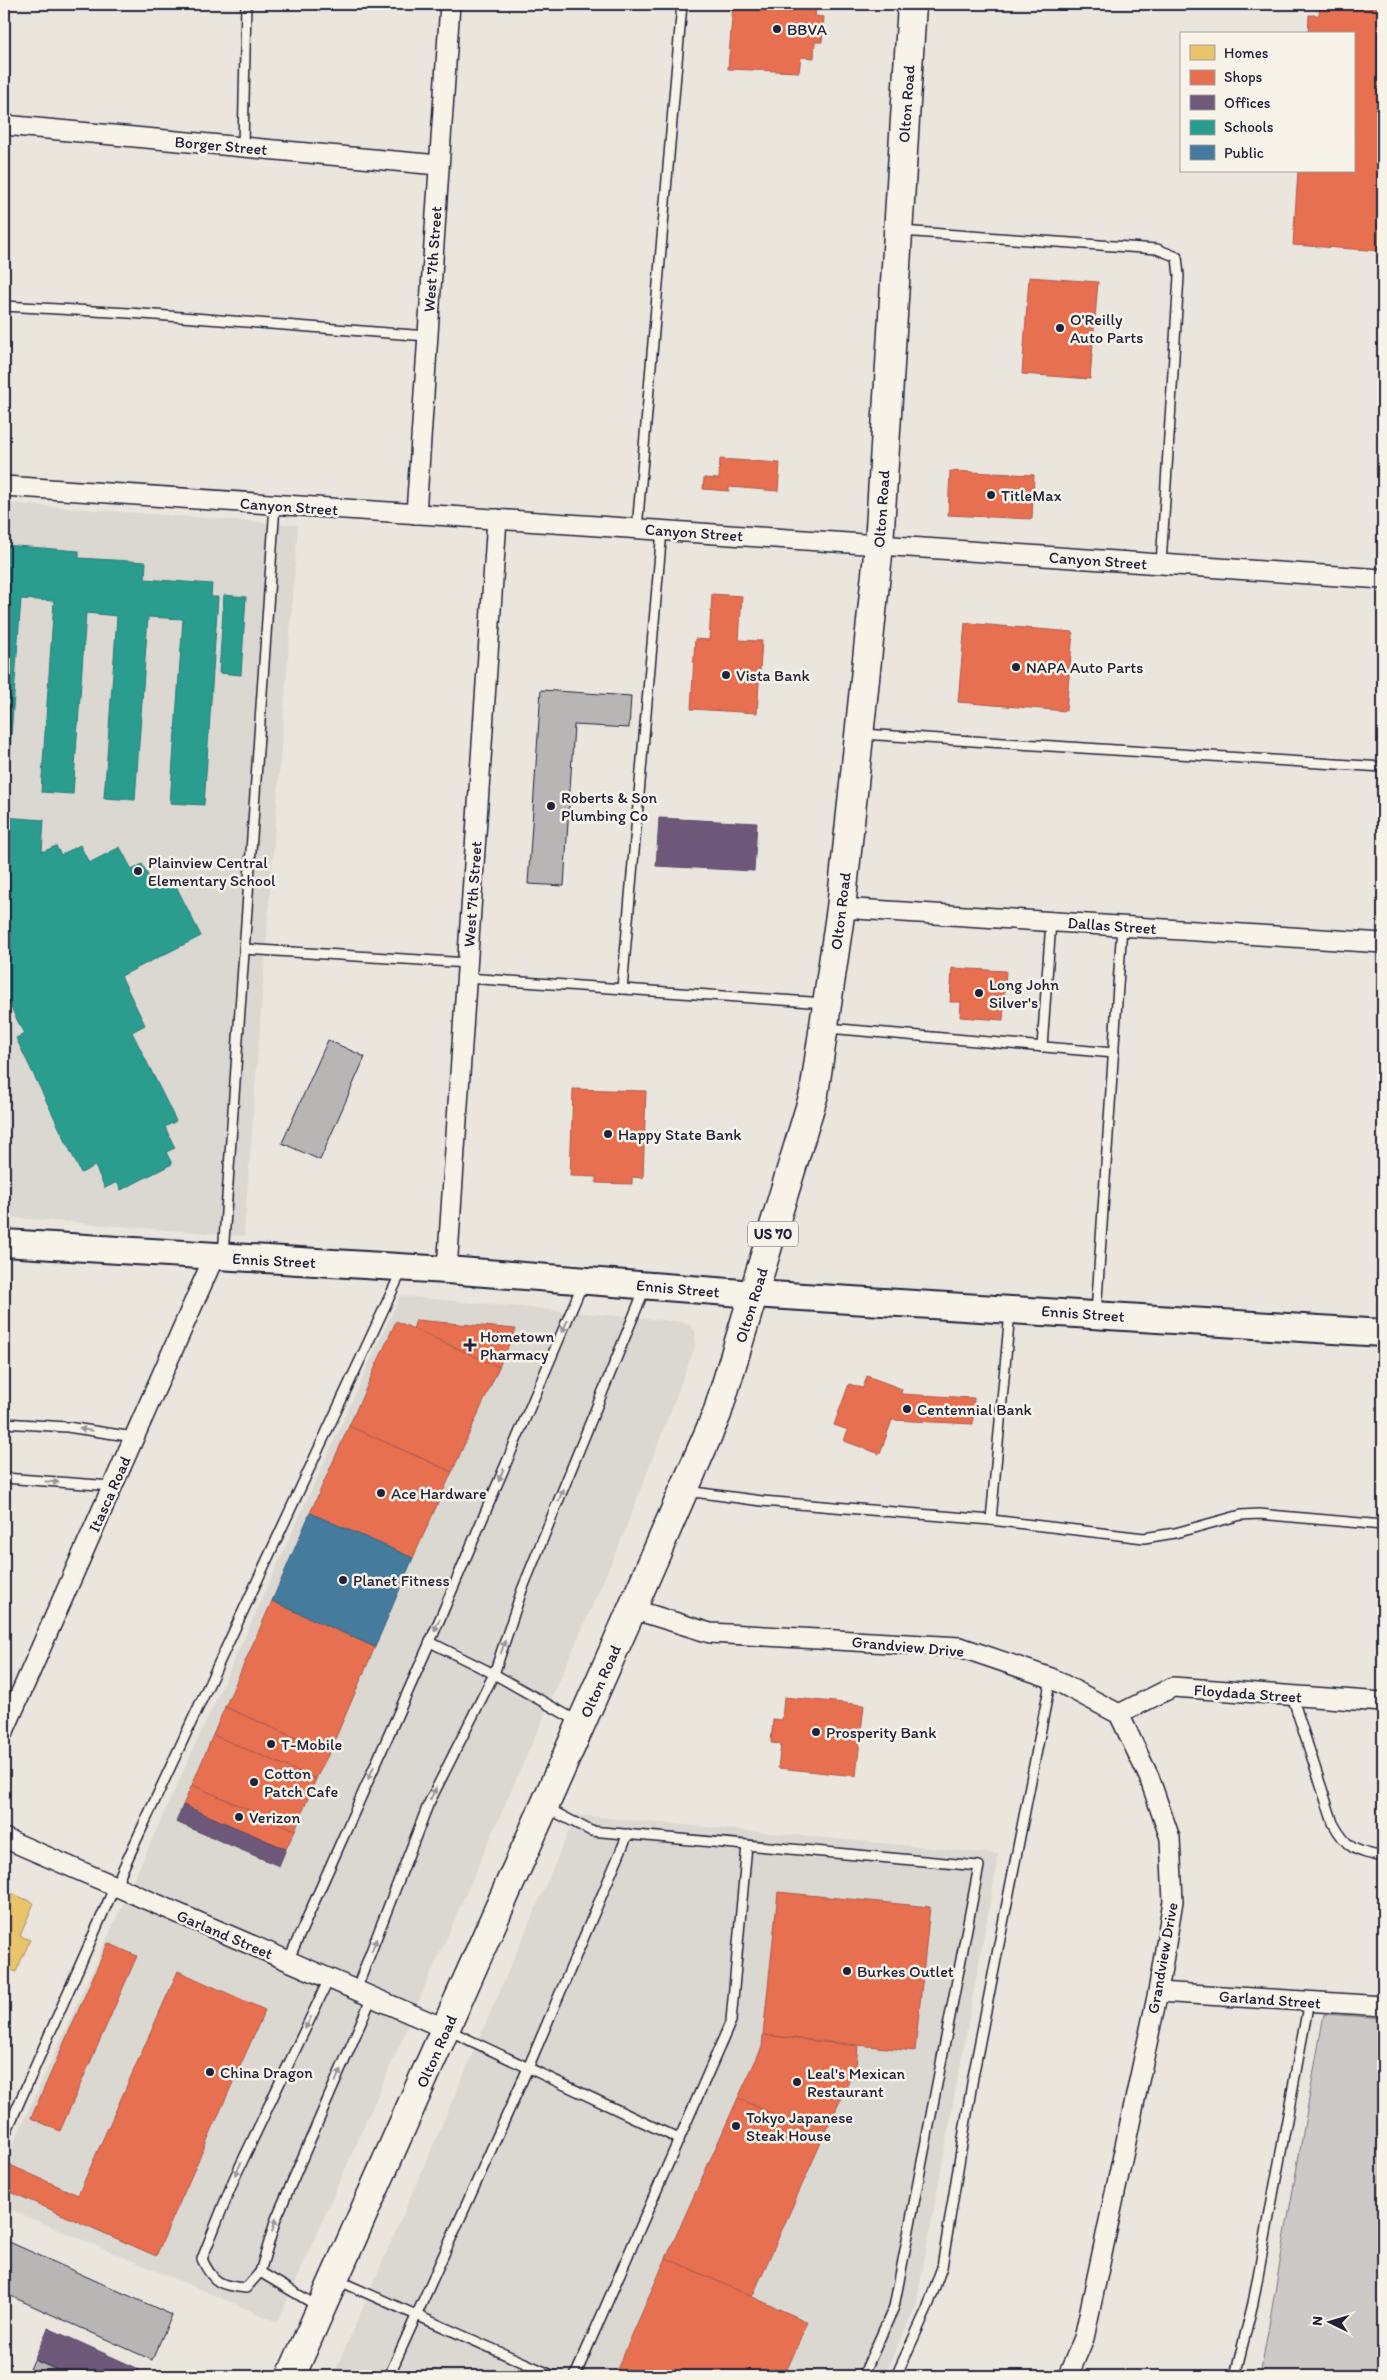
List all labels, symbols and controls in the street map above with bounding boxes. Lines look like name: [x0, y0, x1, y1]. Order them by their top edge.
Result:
place label: BBVA: [787, 20, 827, 39]
marker: BBVA: [771, 23, 783, 35]
legend: [1180, 32, 1354, 172]
text: Homes: [1224, 44, 1269, 62]
street label: Olton Road: [894, 64, 919, 144]
text: Shops: [1224, 68, 1263, 86]
text: Offices: [1224, 94, 1271, 112]
text: Schools: [1224, 118, 1274, 136]
street label: Borger Street: [174, 132, 268, 159]
text: Public: [1224, 144, 1264, 162]
street label: West 7th Street: [419, 205, 446, 313]
place label: O'Reilly Auto Parts: [1070, 310, 1143, 347]
marker: O'Reilly Auto Parts: [1054, 322, 1066, 334]
street label: Olton Road: [869, 469, 894, 549]
place label: TitleMax: [1001, 486, 1061, 505]
marker: TitleMax: [985, 489, 997, 501]
street label: Canyon Street: [239, 494, 339, 519]
street label: Canyon Street: [644, 520, 744, 545]
street label: Canyon Street: [1048, 548, 1148, 573]
place label: NAPA Auto Parts: [1026, 658, 1143, 677]
marker: NAPA Auto Parts: [1010, 661, 1022, 673]
place label: Vista Bank: [736, 666, 811, 685]
marker: Vista Bank: [720, 669, 732, 681]
place label: Roberts & Son Plumbing Co: [561, 788, 658, 825]
marker: Roberts & Son Plumbing Co: [545, 800, 557, 812]
street label: West 7th Street: [459, 840, 486, 948]
place label: Plainview Central Elementary School: [148, 853, 276, 890]
marker: Plainview Central Elementary School: [132, 865, 144, 877]
street label: Olton Road: [826, 871, 855, 951]
street label: Dallas Street: [1067, 913, 1157, 938]
place label: Long John Silver's: [989, 975, 1059, 1012]
marker: Long John Silver's: [973, 987, 985, 999]
place label: Happy State Bank: [618, 1125, 742, 1144]
marker: Happy State Bank: [602, 1128, 614, 1140]
road number: US 70: [748, 1222, 798, 1246]
street label: Ennis Street: [232, 1249, 316, 1272]
street label: Olton Road: [731, 1265, 772, 1345]
street label: Ennis Street: [635, 1275, 720, 1302]
street label: Ennis Street: [1041, 1301, 1125, 1326]
one-way arrow: [560, 1319, 568, 1333]
place label: Hometown Pharmacy: [480, 1327, 554, 1364]
marker: Hometown Pharmacy: [464, 1339, 476, 1351]
place label: Centennial Bank: [917, 1400, 1032, 1419]
marker: Centennial Bank: [901, 1403, 913, 1415]
one-way arrow: [78, 1426, 94, 1434]
street label: Itasca Road: [84, 1453, 135, 1535]
one-way arrow: [497, 1468, 505, 1483]
one-way arrow: [45, 1478, 61, 1486]
place label: Ace Hardware: [391, 1484, 487, 1503]
marker: Ace Hardware: [375, 1487, 387, 1499]
one-way arrow: [557, 1488, 565, 1502]
place label: Planet Fitness: [353, 1571, 450, 1590]
marker: Planet Fitness: [337, 1574, 349, 1586]
one-way arrow: [433, 1617, 441, 1632]
street label: Grandview Drive: [851, 1632, 965, 1661]
one-way arrow: [499, 1639, 507, 1654]
street label: Olton Road: [576, 1642, 625, 1721]
street label: Floydada Street: [1193, 1680, 1303, 1707]
place label: Prosperity Bank: [826, 1723, 936, 1742]
marker: Prosperity Bank: [810, 1726, 822, 1738]
place label: T-Mobile: [281, 1735, 342, 1754]
marker: T-Mobile: [265, 1738, 277, 1750]
place label: Cotton Patch Cafe: [264, 1764, 339, 1801]
one-way arrow: [367, 1766, 375, 1780]
marker: Cotton Patch Cafe: [248, 1776, 260, 1788]
one-way arrow: [429, 1786, 437, 1801]
place label: Verizon: [249, 1808, 300, 1827]
marker: Verizon: [233, 1811, 245, 1823]
street label: Grandview Drive: [1143, 1901, 1182, 2015]
street label: Garland Street: [174, 1906, 276, 1963]
one-way arrow: [370, 1937, 378, 1952]
place label: Burkes Outlet: [857, 1962, 954, 1981]
marker: Burkes Outlet: [841, 1965, 853, 1977]
street label: Garland Street: [1218, 1986, 1322, 2013]
street label: Olton Road: [412, 2012, 461, 2091]
one-way arrow: [304, 2016, 312, 2030]
place label: China Dragon: [220, 2063, 313, 2082]
place label: Leal's Mexican Restaurant: [807, 2064, 906, 2101]
marker: China Dragon: [204, 2066, 216, 2078]
one-way arrow: [335, 2069, 343, 2083]
marker: Leal's Mexican Restaurant: [791, 2076, 803, 2088]
place label: Tokyo Japanese Steak House: [746, 2108, 853, 2145]
marker: Tokyo Japanese Steak House: [730, 2120, 742, 2132]
one-way arrow: [234, 2162, 242, 2176]
one-way arrow: [271, 2217, 279, 2232]
north arrow: [1304, 2298, 1354, 2348]
text: N: [1309, 2315, 1326, 2326]

